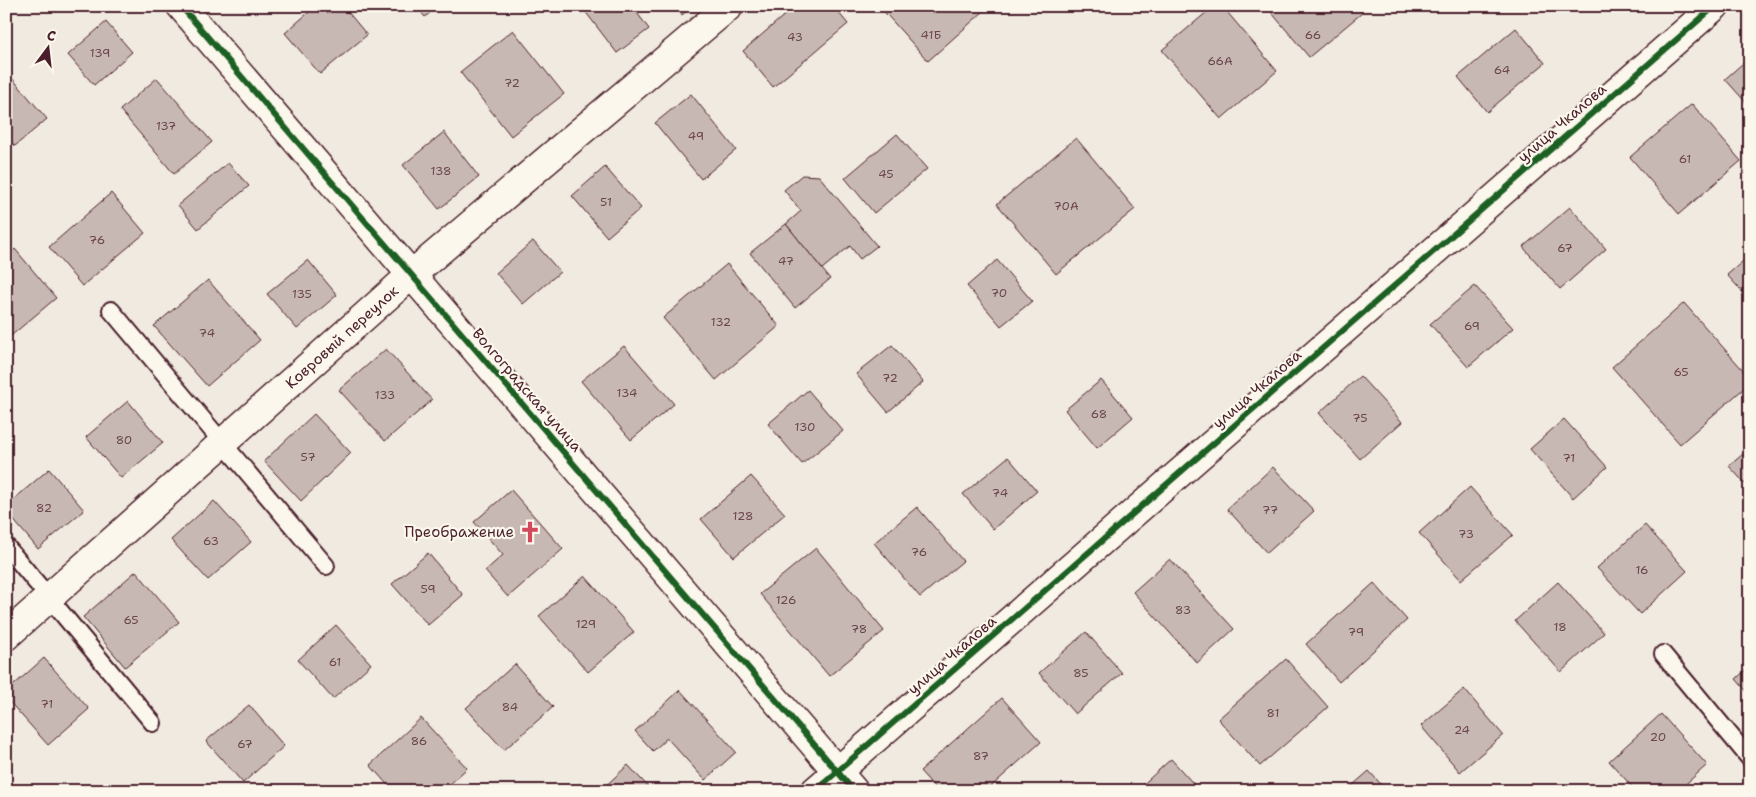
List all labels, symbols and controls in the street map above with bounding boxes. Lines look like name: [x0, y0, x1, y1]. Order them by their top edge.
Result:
north arrow: [22, 22, 72, 72]
text: С: [45, 26, 58, 45]
house number: 41Б: [921, 27, 941, 43]
house number: 66: [1305, 27, 1321, 43]
house number: 43: [787, 29, 803, 45]
house number: 139: [90, 45, 110, 61]
house number: 66А: [1207, 53, 1233, 69]
house number: 64: [1494, 62, 1510, 78]
house number: 72: [504, 75, 520, 91]
street label: улица Чкалова: [1513, 79, 1611, 167]
house number: 137: [156, 118, 176, 134]
house number: 49: [688, 128, 704, 144]
house number: 61: [1679, 151, 1691, 167]
house number: 138: [431, 163, 451, 179]
house number: 45: [878, 166, 894, 182]
house number: 51: [600, 194, 612, 210]
house number: 70А: [1053, 198, 1079, 214]
house number: 76: [89, 232, 105, 248]
house number: 67: [1557, 240, 1573, 256]
house number: 47: [778, 253, 794, 269]
street label: Ковровый переулок: [281, 281, 403, 393]
house number: 70: [991, 285, 1007, 301]
house number: 135: [292, 286, 312, 302]
house number: 132: [711, 314, 731, 330]
house number: 69: [1464, 318, 1480, 334]
street label: Волгоградская улица: [468, 324, 587, 457]
house number: 74: [199, 325, 215, 341]
street label: улица Чкалова: [1208, 345, 1306, 433]
house number: 65: [1673, 364, 1689, 380]
house number: 72: [882, 370, 898, 386]
house number: 134: [617, 385, 637, 401]
house number: 133: [375, 387, 395, 403]
house number: 68: [1091, 406, 1107, 422]
house number: 75: [1352, 410, 1368, 426]
house number: 130: [794, 419, 816, 435]
house number: 80: [116, 432, 132, 448]
house number: 57: [300, 449, 316, 465]
house number: 71: [1563, 450, 1575, 466]
house number: 74: [992, 485, 1008, 501]
house number: 82: [36, 500, 52, 516]
house number: 77: [1262, 502, 1278, 518]
house number: 128: [733, 508, 753, 524]
church icon: Преображение: [517, 519, 543, 545]
place label: Преображение: [404, 522, 514, 542]
house number: 73: [1458, 526, 1474, 542]
house number: 63: [203, 533, 219, 549]
house number: 76: [911, 544, 927, 560]
house number: 16: [1635, 562, 1649, 578]
house number: 59: [420, 581, 436, 597]
house number: 126: [776, 592, 796, 608]
house number: 83: [1175, 602, 1191, 618]
street label: улица Чкалова: [903, 611, 1001, 699]
house number: 65: [123, 612, 139, 628]
house number: 129: [576, 616, 596, 632]
house number: 18: [1553, 619, 1567, 635]
house number: 78: [851, 621, 867, 637]
house number: 79: [1348, 624, 1364, 640]
house number: 61: [329, 654, 341, 670]
house number: 85: [1073, 665, 1089, 681]
house number: 71: [41, 696, 53, 712]
house number: 84: [502, 699, 518, 715]
house number: 81: [1267, 705, 1279, 721]
house number: 24: [1454, 722, 1470, 738]
house number: 20: [1650, 729, 1666, 745]
house number: 86: [411, 733, 427, 749]
house number: 67: [237, 736, 253, 752]
house number: 87: [973, 748, 989, 764]

